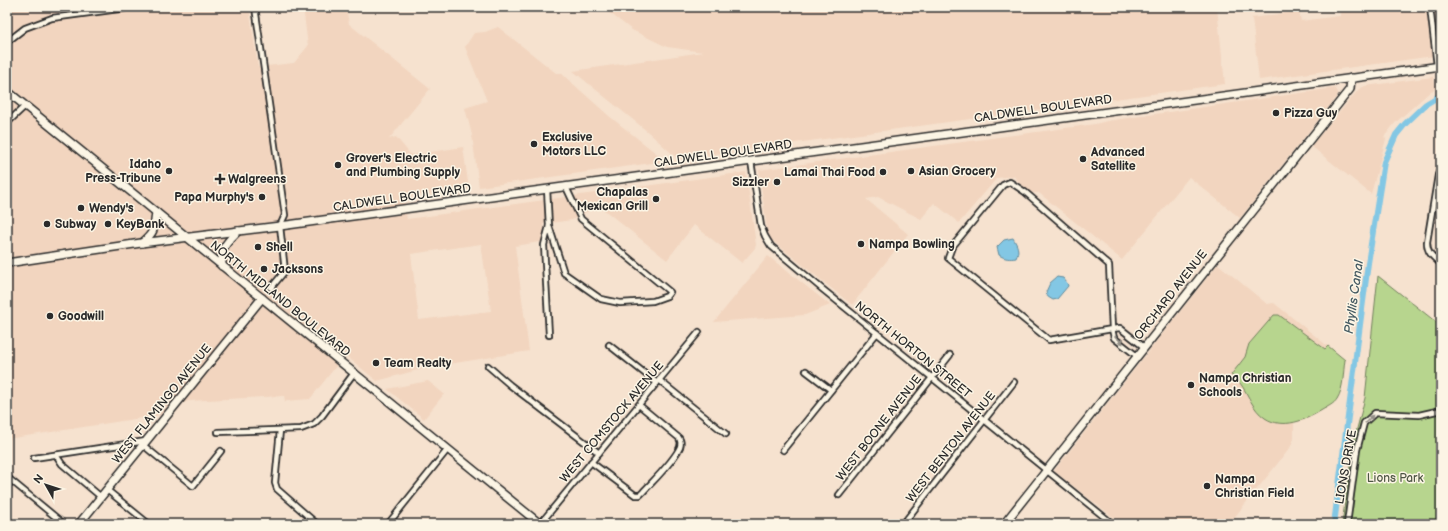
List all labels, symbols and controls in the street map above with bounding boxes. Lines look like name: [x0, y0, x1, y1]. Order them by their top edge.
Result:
street label: CALDWELL BOULEVARD: [973, 92, 1113, 126]
place label: Pizza Guy: [1284, 106, 1338, 121]
marker: Pizza Guy: [1271, 108, 1281, 118]
place label: Exclusive Motors LLC: [542, 130, 606, 159]
street label: CALDWELL BOULEVARD: [653, 137, 793, 171]
marker: Exclusive Motors LLC: [529, 139, 539, 149]
place label: Advanced Satellite: [1090, 145, 1145, 174]
place label: Grover's Electric and Plumbing Supply: [346, 151, 460, 180]
marker: Advanced Satellite: [1078, 154, 1088, 164]
place label: Idaho Press-Tribune: [85, 157, 161, 186]
marker: Grover's Electric and Plumbing Supply: [333, 160, 343, 170]
place label: Asian Grocery: [918, 164, 996, 179]
place label: Lamai Thai Food: [784, 165, 875, 180]
marker: Idaho Press-Tribune: [164, 166, 174, 176]
marker: Asian Grocery: [906, 166, 916, 176]
marker: Lamai Thai Food: [878, 167, 888, 177]
place label: Walgreens: [228, 172, 286, 187]
marker: Walgreens: [215, 174, 225, 184]
place label: Sizzler: [732, 175, 769, 190]
marker: Sizzler: [772, 177, 782, 187]
street label: CALDWELL BOULEVARD: [332, 181, 472, 215]
place label: Chapalas Mexican Grill: [577, 185, 648, 214]
place label: Papa Murphy's: [174, 190, 254, 205]
marker: Papa Murphy's: [257, 192, 267, 202]
marker: Chapalas Mexican Grill: [651, 194, 661, 204]
place label: Wendy's: [89, 201, 134, 216]
marker: Wendy's: [76, 203, 86, 213]
place label: Subway: [55, 217, 97, 232]
place label: KeyBank: [116, 217, 165, 232]
marker: Subway: [42, 219, 52, 229]
marker: KeyBank: [103, 219, 113, 229]
place label: Nampa Bowling: [869, 237, 955, 252]
street label: NORTH MIDLAND BOULEVARD: [207, 238, 353, 360]
marker: Nampa Bowling: [856, 239, 866, 249]
place label: Shell: [266, 240, 293, 255]
marker: Shell: [253, 242, 263, 252]
street label: ORCHARD AVENUE: [1131, 247, 1211, 343]
water label: Phyllis Canal: [1341, 258, 1367, 335]
place label: Jacksons: [272, 262, 323, 277]
marker: Jacksons: [259, 264, 269, 274]
street label: NORTH HORTON STREET: [852, 298, 975, 402]
place label: Goodwill: [58, 309, 104, 324]
marker: Goodwill: [45, 311, 55, 321]
one-way arrow: [1114, 335, 1123, 345]
street label: WEST FLAMINGO AVENUE: [109, 341, 215, 467]
place label: Team Realty: [384, 356, 452, 371]
marker: Team Realty: [371, 358, 381, 368]
street label: WEST COMSTOCK AVENUE: [557, 358, 667, 486]
place label: Nampa Christian Schools: [1199, 371, 1292, 400]
street label: WEST BOONE AVENUE: [833, 372, 925, 484]
marker: Nampa Christian Schools: [1186, 380, 1196, 390]
street label: WEST BENTON AVENUE: [903, 388, 999, 505]
one-way arrow: [1364, 414, 1374, 424]
street label: LIONS DRIVE: [1332, 428, 1360, 506]
north arrow: [26, 465, 66, 505]
park label: Lions Park: [1367, 471, 1423, 486]
text: N: [31, 472, 46, 486]
place label: Nampa Christian Field: [1215, 472, 1294, 501]
marker: Nampa Christian Field: [1202, 481, 1212, 491]

